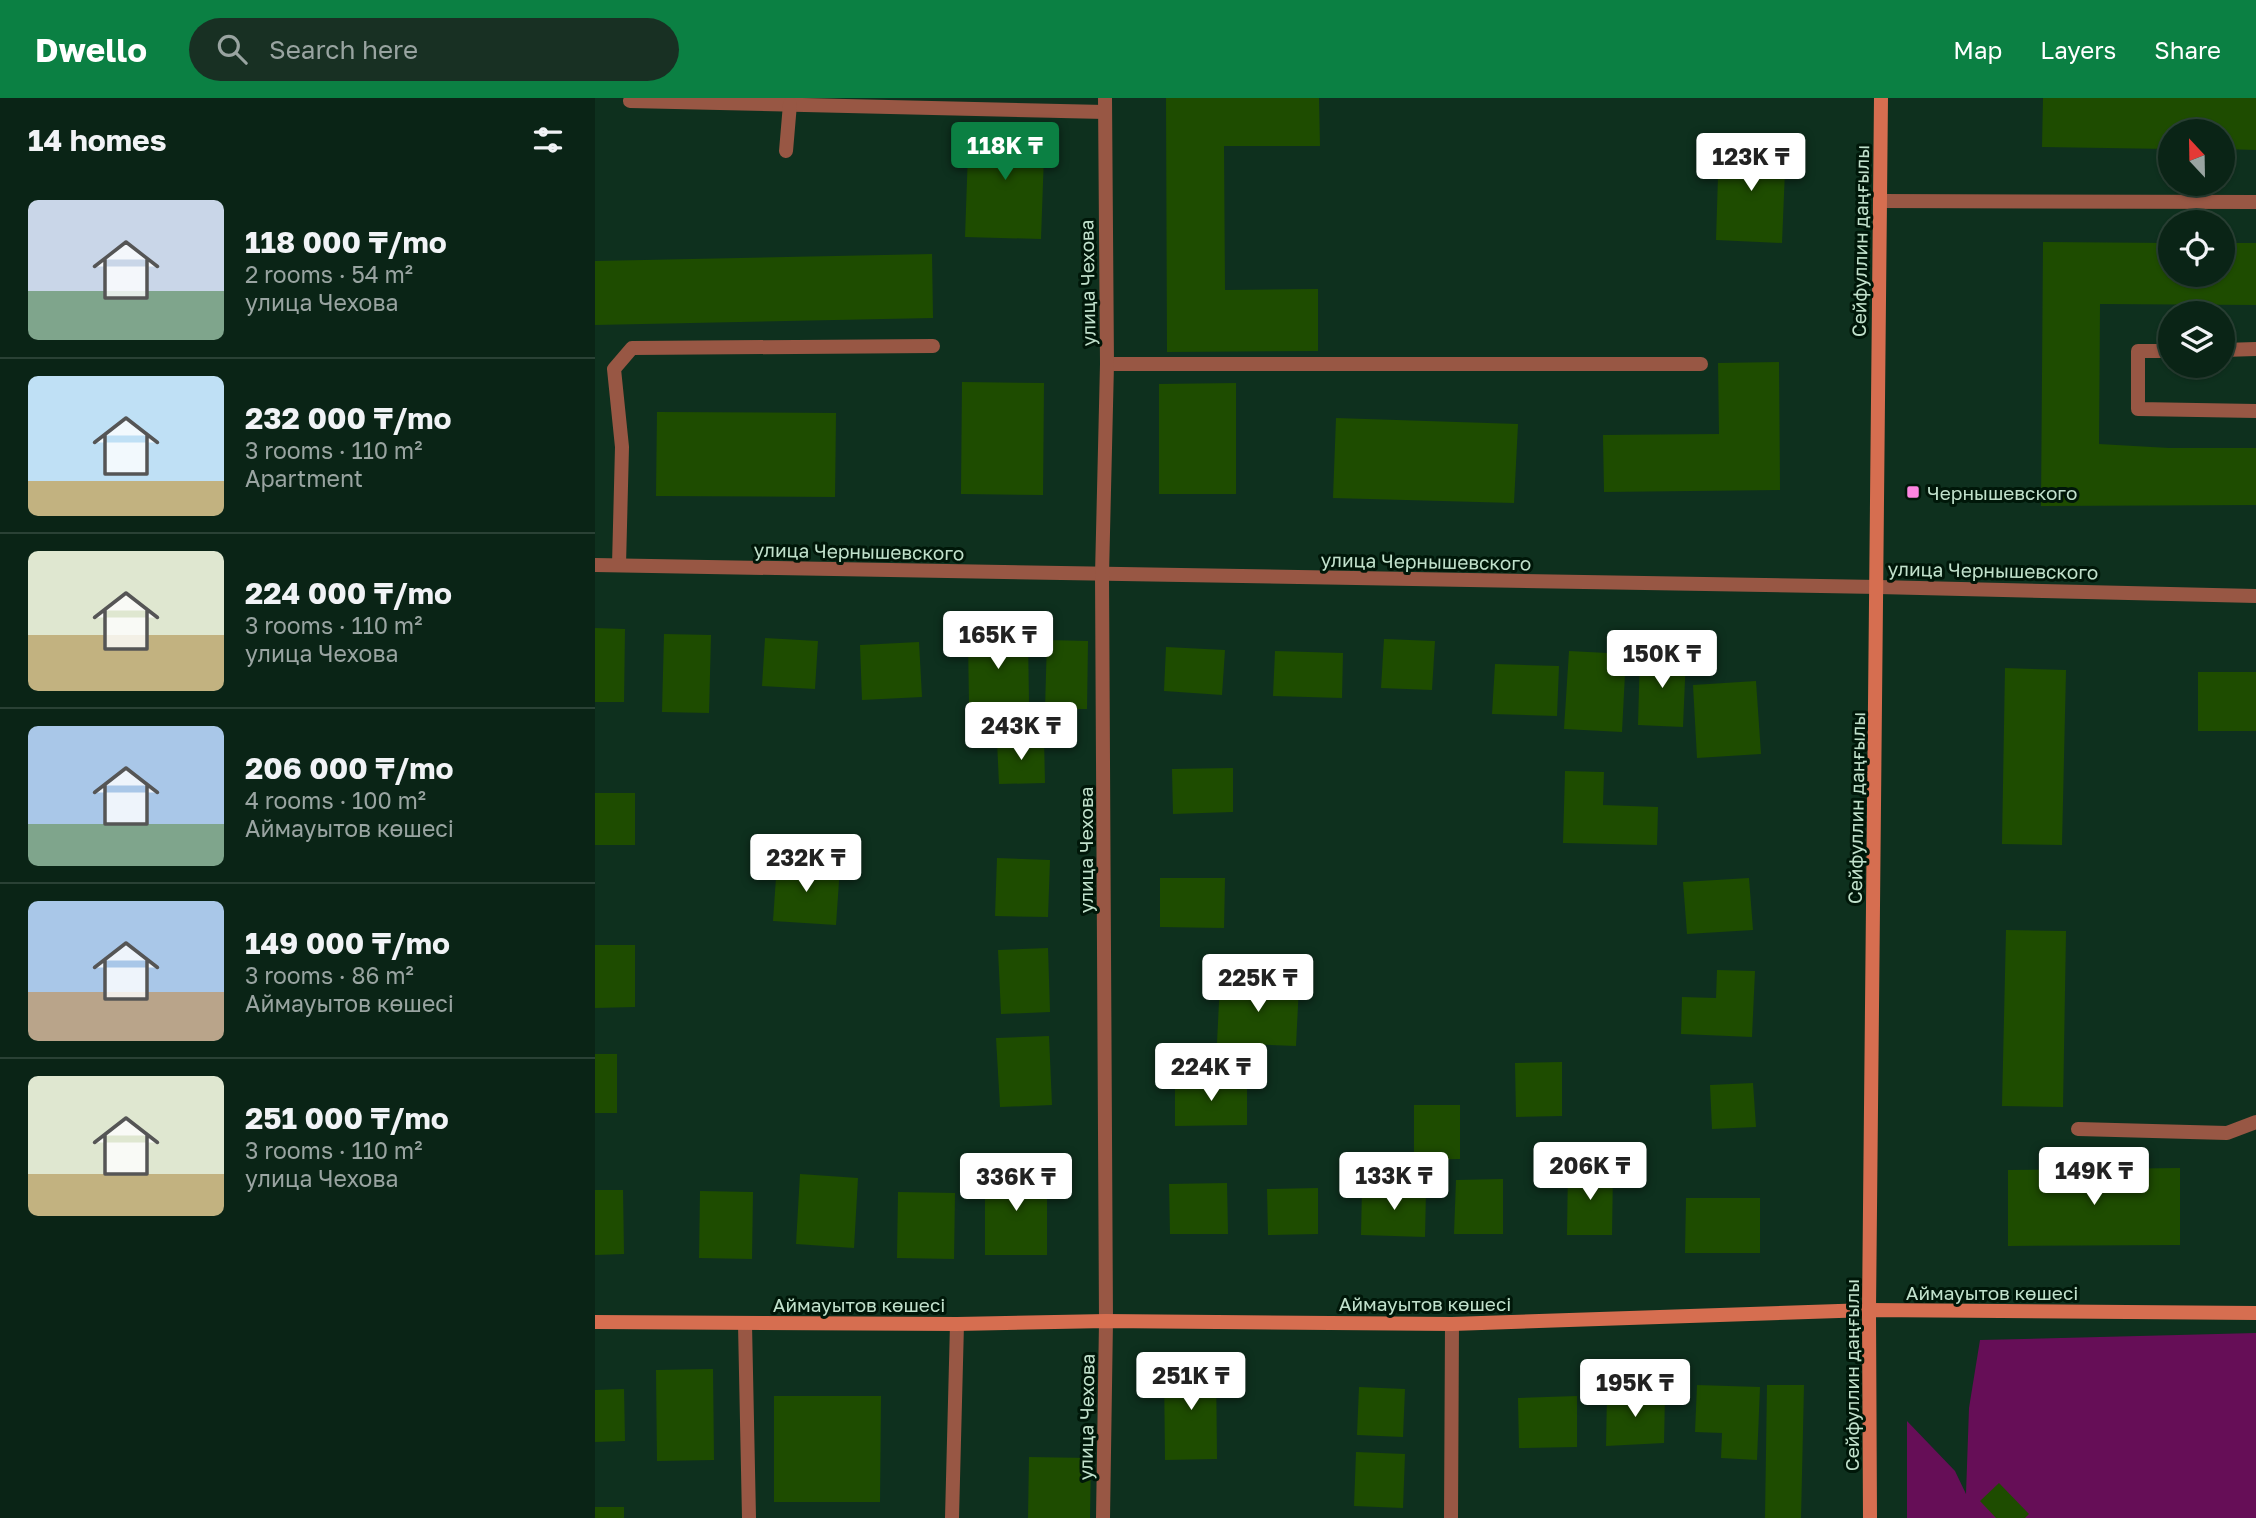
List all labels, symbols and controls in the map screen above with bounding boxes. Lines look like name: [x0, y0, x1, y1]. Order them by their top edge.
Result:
search box: [189, 18, 679, 81]
text: Dwello: [35, 30, 147, 69]
icon: search: [213, 30, 251, 68]
text: Search here: [269, 34, 418, 65]
text: Map: [1953, 35, 2002, 64]
text: Layers: [2040, 35, 2116, 64]
text: Share: [2154, 35, 2221, 64]
north arrow: [2158, 119, 2235, 196]
map controls: [2158, 119, 2235, 378]
icon: filters: [529, 121, 567, 159]
text: 14 homes: [28, 122, 167, 158]
pin: 118K ₸: [948, 122, 1062, 182]
text: 118K ₸: [967, 131, 1043, 159]
pin: 123K ₸: [1694, 134, 1808, 193]
text: 123K ₸: [1712, 142, 1790, 170]
street label: Сейфуллин даңғылы: [1847, 145, 1873, 337]
button: locate: [2158, 210, 2235, 287]
street label: улица Чехова: [1074, 219, 1100, 347]
text: 118 000 ₸/mo: [245, 224, 447, 260]
icon: home: [84, 228, 168, 312]
text: 2 rooms · 54 m²: [245, 260, 413, 288]
text: улица Чехова: [245, 288, 398, 316]
button: layers: [2158, 301, 2235, 378]
text: 232 000 ₸/mo: [245, 400, 452, 436]
icon: home: [84, 404, 168, 488]
text: 3 rooms · 110 m²: [245, 436, 422, 464]
text: Apartment: [245, 464, 363, 492]
place label: Чернышевского: [1927, 481, 2077, 504]
marker: Чернышевского: [1905, 484, 1921, 500]
street label: улица Чернышевского: [753, 538, 965, 564]
street label: улица Чернышевского: [1320, 548, 1532, 574]
street label: улица Чернышевского: [1887, 557, 2099, 583]
text: 224 000 ₸/mo: [245, 575, 452, 611]
icon: home: [84, 579, 168, 663]
text: 3 rooms · 110 m²: [245, 611, 422, 639]
pin: 165K ₸: [941, 612, 1055, 671]
text: 165K ₸: [959, 620, 1037, 648]
pin: 150K ₸: [1605, 630, 1719, 690]
text: улица Чехова: [245, 639, 398, 667]
text: 150K ₸: [1623, 639, 1701, 667]
pin: 243K ₸: [964, 702, 1078, 762]
text: 243K ₸: [981, 711, 1061, 739]
street label: Сейфуллин даңғылы: [1843, 712, 1869, 904]
text: 206 000 ₸/mo: [245, 750, 454, 786]
icon: home: [84, 754, 168, 838]
text: 4 rooms · 100 m²: [245, 786, 426, 814]
street label: улица Чехова: [1074, 787, 1097, 913]
text: Аймауытов көшесі: [245, 814, 454, 842]
pin: 232K ₸: [749, 834, 863, 894]
text: 232K ₸: [766, 843, 846, 871]
text: 149 000 ₸/mo: [245, 925, 450, 961]
icon: home: [84, 929, 168, 1013]
pin: 225K ₸: [1201, 954, 1315, 1014]
text: 3 rooms · 86 m²: [245, 961, 414, 989]
text: 225K ₸: [1218, 963, 1298, 991]
text: Аймауытов көшесі: [245, 989, 454, 1017]
pin: 224K ₸: [1154, 1044, 1268, 1103]
text: 224K ₸: [1171, 1052, 1251, 1080]
text: 251 000 ₸/mo: [245, 1100, 449, 1136]
icon: home: [84, 1104, 168, 1188]
text: 3 rooms · 110 m²: [245, 1136, 422, 1164]
pin: 206K ₸: [1533, 1142, 1647, 1202]
pin: 149K ₸: [2037, 1148, 2151, 1207]
text: 206K ₸: [1550, 1151, 1630, 1179]
pin: 133K ₸: [1337, 1152, 1451, 1212]
pin: 336K ₸: [959, 1154, 1073, 1213]
text: 149K ₸: [2055, 1156, 2133, 1184]
text: 133K ₸: [1355, 1161, 1433, 1189]
text: 336K ₸: [976, 1162, 1056, 1190]
text: улица Чехова: [245, 1164, 398, 1192]
street label: Сейфуллин даңғылы: [1840, 1279, 1863, 1471]
street label: Аймауытов көшесі: [1906, 1281, 2078, 1304]
street label: Аймауытов көшесі: [1339, 1292, 1511, 1315]
street label: Аймауытов көшесі: [773, 1293, 945, 1316]
pin: 251K ₸: [1134, 1352, 1248, 1412]
street label: улица Чехова: [1073, 1353, 1099, 1481]
pin: 195K ₸: [1578, 1360, 1692, 1419]
text: 251K ₸: [1152, 1361, 1230, 1389]
text: 195K ₸: [1596, 1368, 1674, 1396]

